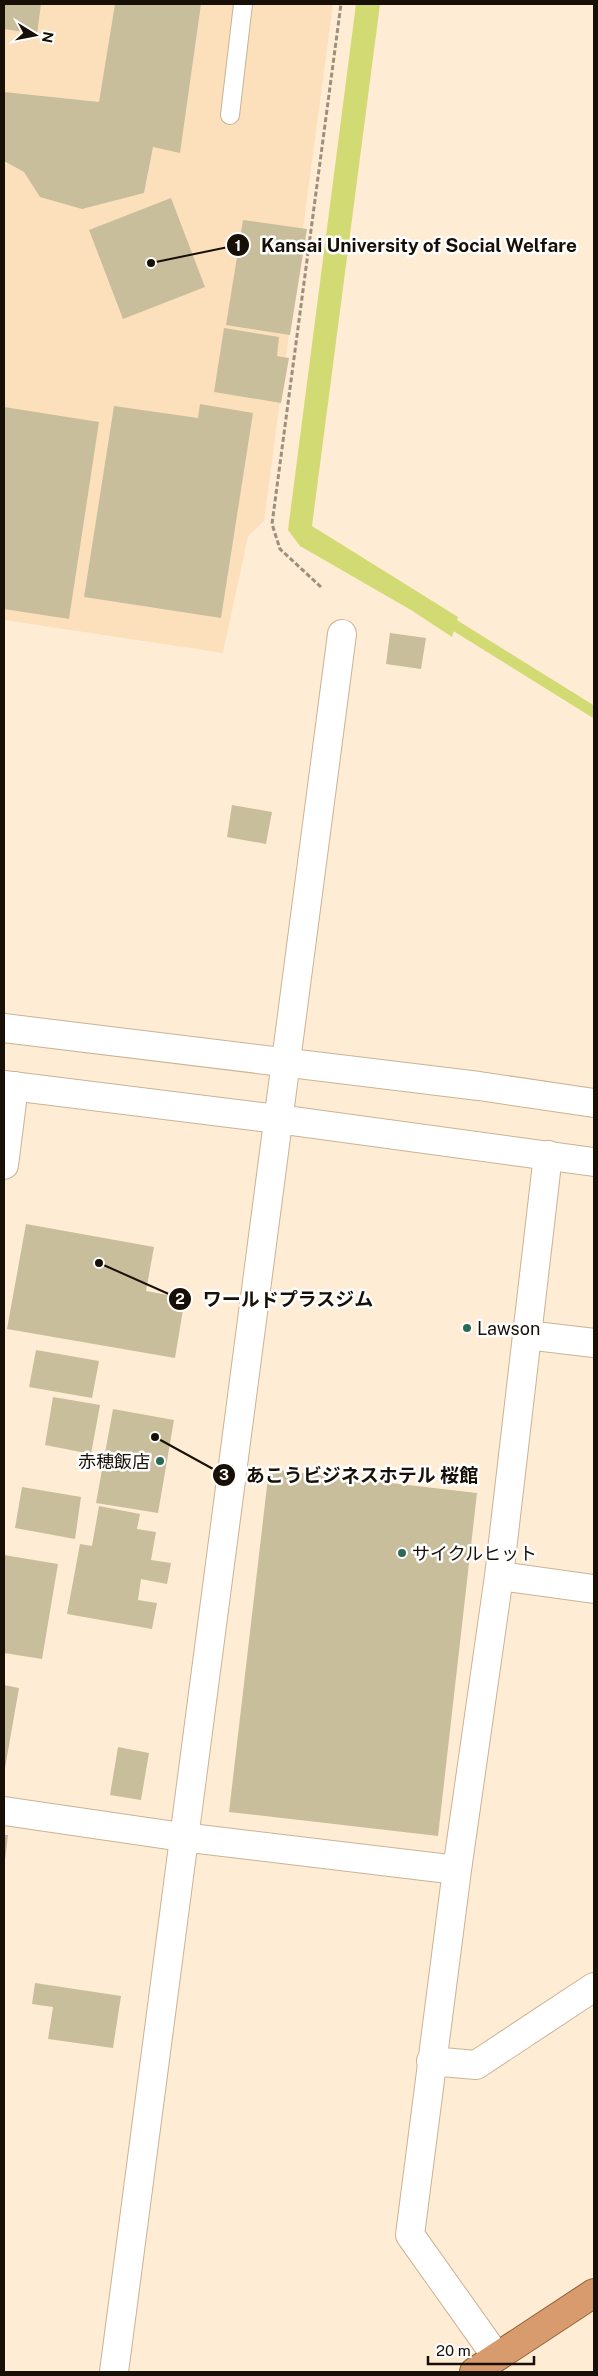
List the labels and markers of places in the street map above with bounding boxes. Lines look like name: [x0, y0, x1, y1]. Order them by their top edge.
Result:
callout: Kansai University of Social Welfare: [226, 228, 588, 262]
callout: ワールドプラスジム: [167, 1282, 383, 1316]
place label: Lawson: [477, 1318, 540, 1339]
marker: Lawson: [461, 1322, 473, 1334]
place label: 赤穂飯店: [78, 1451, 150, 1472]
marker: 赤穂飯店: [154, 1455, 166, 1467]
callout: あこうビジネスホテル 桜館: [211, 1458, 489, 1492]
place label: サイクルヒット: [412, 1543, 537, 1564]
marker: サイクルヒット: [396, 1547, 408, 1559]

